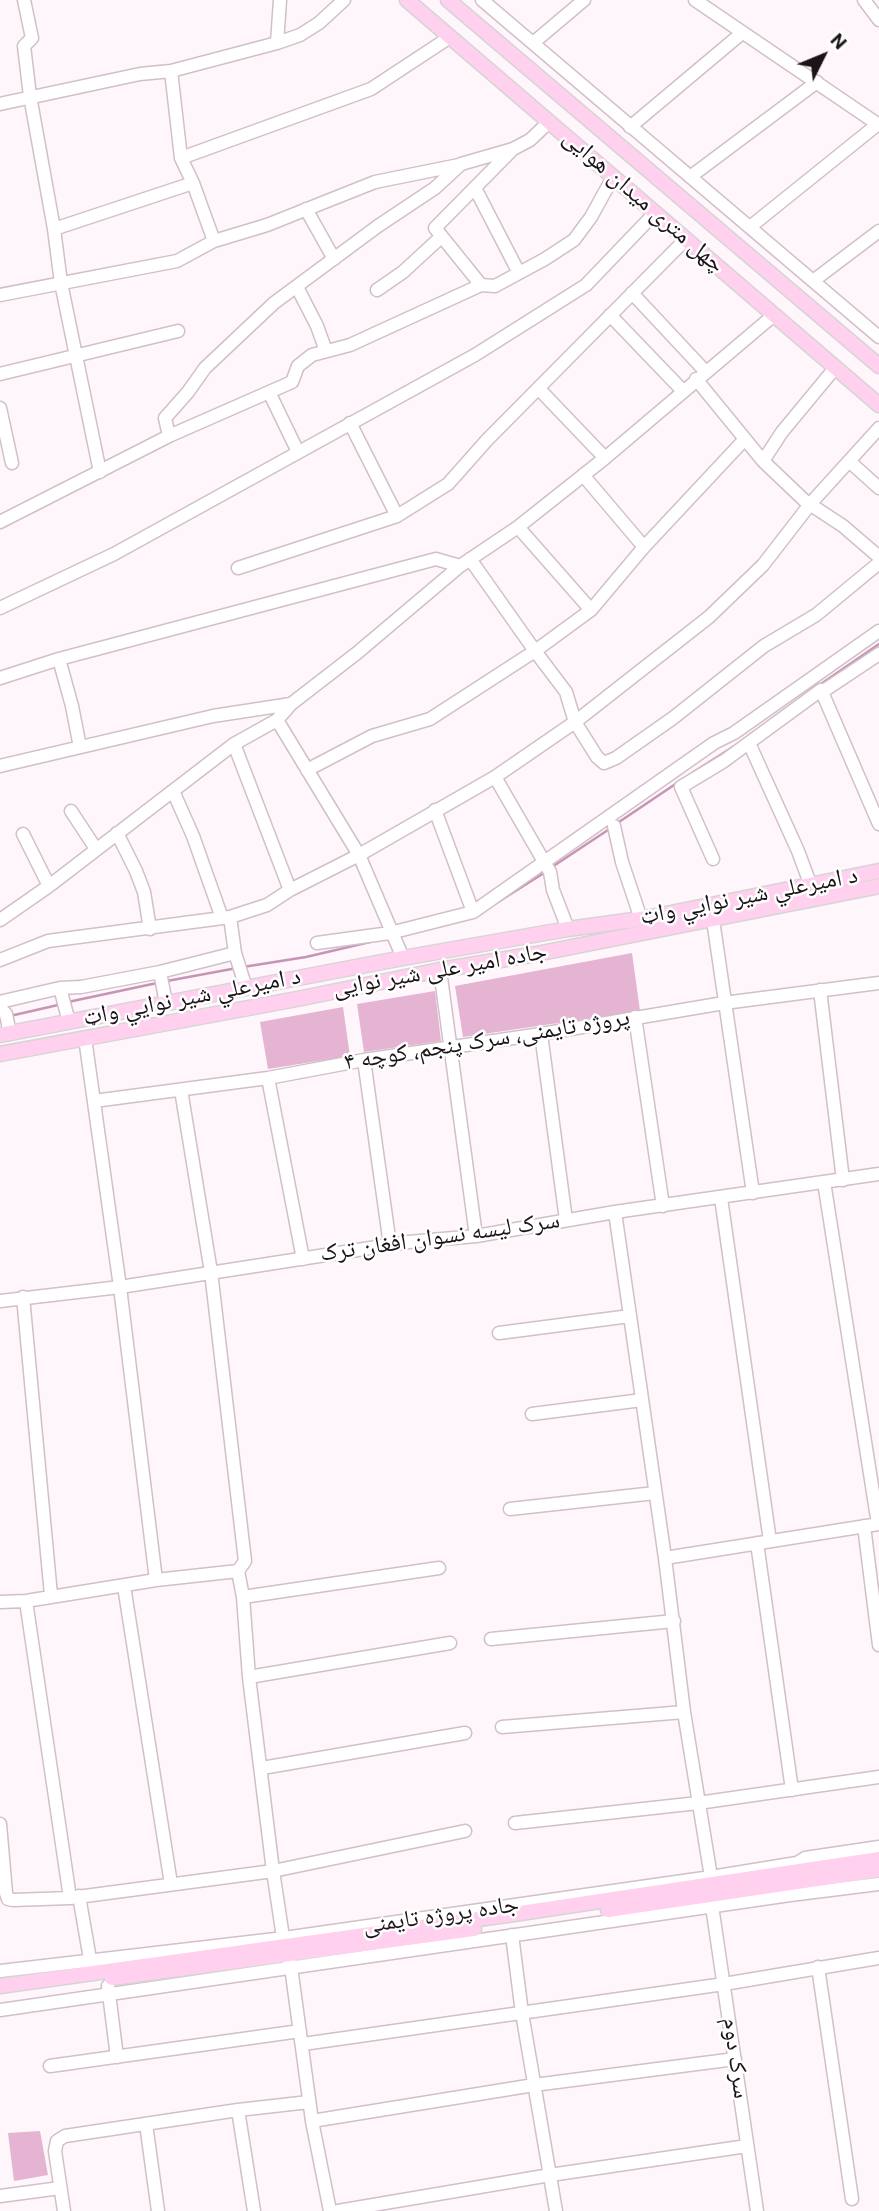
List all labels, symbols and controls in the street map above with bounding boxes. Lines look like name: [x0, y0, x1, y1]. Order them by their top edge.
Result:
north arrow: [788, 21, 858, 91]
text: N: [826, 29, 852, 54]
street label: چهل متری میدان هوایی: [556, 124, 730, 280]
street label: د امیرعلي شیر نوايي واټ: [638, 862, 860, 932]
street label: جاده امیر علی شیر نوایی: [331, 938, 549, 1004]
street label: د امیرعلي شیر نوايي واټ: [81, 963, 303, 1033]
street label: پروژه تایمنی، سرک پنجم، کوچه ۴: [342, 1004, 632, 1078]
street label: سرک لیسه نسوان افغان‌ ترک: [318, 1207, 562, 1269]
street label: جاده پروژه تایمنی: [361, 1891, 521, 1941]
street label: سرک دوم: [715, 2016, 755, 2100]

